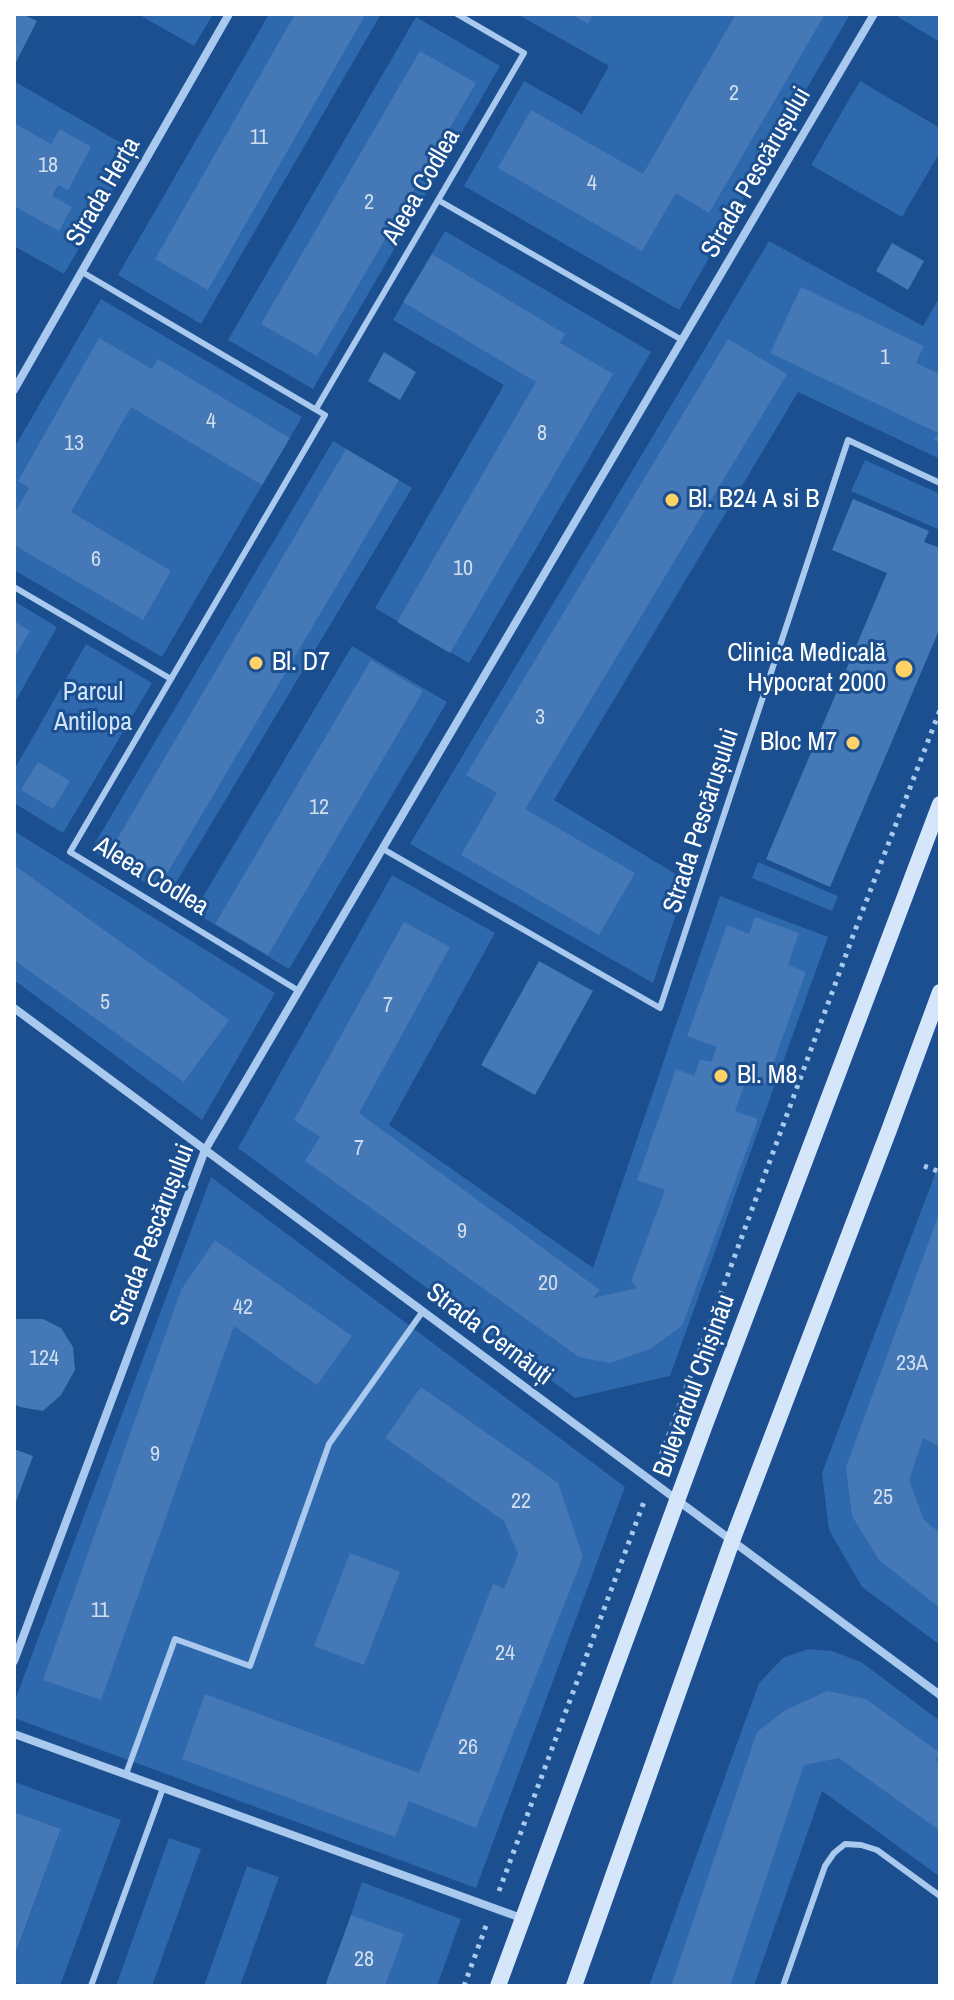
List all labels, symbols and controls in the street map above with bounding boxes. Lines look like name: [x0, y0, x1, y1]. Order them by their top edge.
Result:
house number: 2: [729, 81, 739, 107]
street label: Strada Pescărușului: [695, 82, 819, 264]
street label: Aleea Codlea: [376, 124, 468, 250]
house number: 11: [250, 125, 268, 151]
street label: Strada Herța: [60, 132, 148, 252]
house number: 18: [38, 153, 58, 179]
house number: 4: [587, 171, 597, 197]
house number: 2: [364, 190, 374, 216]
house number: 1: [880, 345, 890, 371]
house number: 4: [206, 409, 216, 435]
house number: 8: [537, 421, 547, 447]
house number: 13: [64, 431, 84, 457]
place label: Bl. B24 A si B: [688, 484, 820, 516]
marker: Bl. B24 A si B: [663, 491, 681, 509]
house number: 6: [91, 547, 101, 573]
house number: 10: [453, 556, 473, 582]
place label: Clinica Medicală Hypocrat 2000: [727, 638, 886, 700]
place label: Bl. D7: [272, 647, 330, 679]
marker: Bl. D7: [247, 654, 265, 672]
marker: Clinica Medicală Hypocrat 2000: [893, 658, 915, 680]
park label: Parcul Antilopa: [54, 677, 132, 738]
house number: 3: [535, 705, 545, 731]
street label: Strada Pescărușului: [658, 725, 746, 917]
place label: Bloc M7: [760, 727, 837, 759]
marker: Bloc M7: [844, 734, 862, 752]
house number: 12: [309, 795, 329, 821]
street label: Aleea Codlea: [88, 831, 214, 923]
house number: 5: [100, 990, 110, 1016]
house number: 7: [383, 993, 393, 1019]
place label: Bl. M8: [737, 1060, 797, 1092]
marker: Bl. M8: [712, 1067, 730, 1085]
house number: 7: [354, 1136, 364, 1162]
street label: Strada Pescărușului: [104, 1140, 202, 1330]
house number: 9: [457, 1219, 467, 1245]
house number: 20: [538, 1271, 558, 1297]
street label: Strada Cernăuți: [420, 1277, 558, 1393]
street label: Bulevardul Chișinău: [648, 1290, 742, 1482]
house number: 42: [233, 1295, 253, 1321]
house number: 124: [29, 1346, 59, 1372]
house number: 23A: [896, 1351, 928, 1377]
house number: 9: [150, 1442, 160, 1468]
house number: 25: [873, 1485, 893, 1511]
house number: 22: [511, 1489, 531, 1515]
house number: 11: [91, 1598, 109, 1624]
house number: 24: [495, 1641, 515, 1667]
house number: 26: [458, 1735, 478, 1761]
house number: 28: [354, 1947, 374, 1973]

